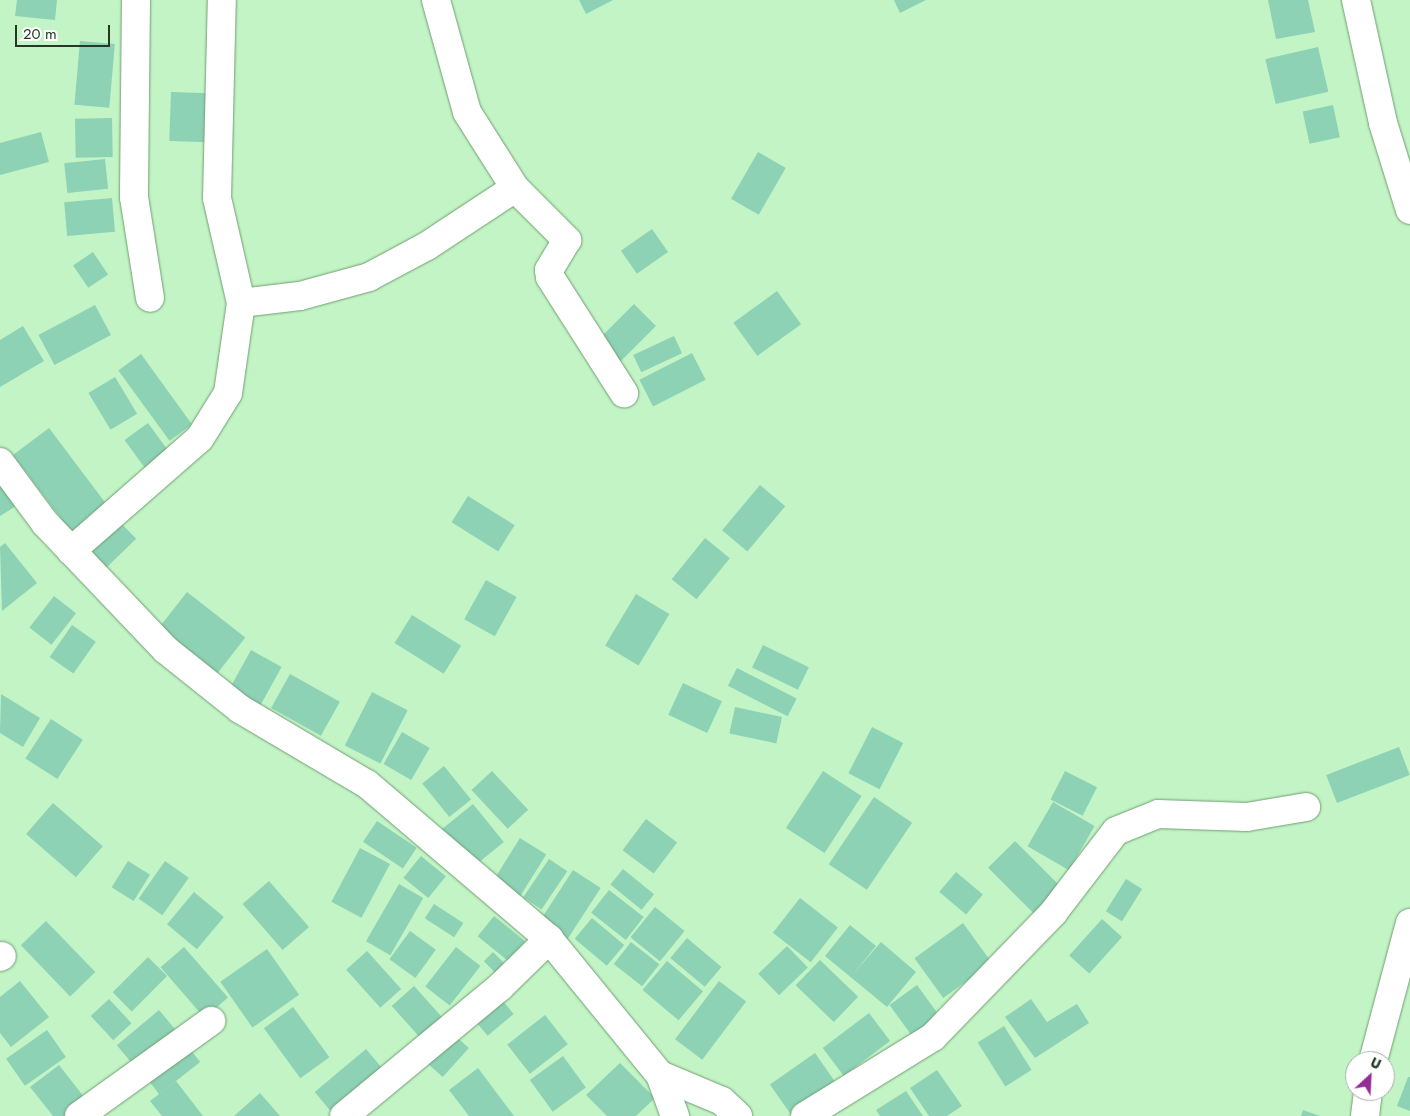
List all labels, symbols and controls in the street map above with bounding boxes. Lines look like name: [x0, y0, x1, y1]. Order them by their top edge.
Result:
scale bar: [18, 15, 112, 47]
text: 20 m: [23, 23, 57, 45]
north arrow: [1345, 1051, 1395, 1101]
text: U: [1367, 1052, 1385, 1074]

